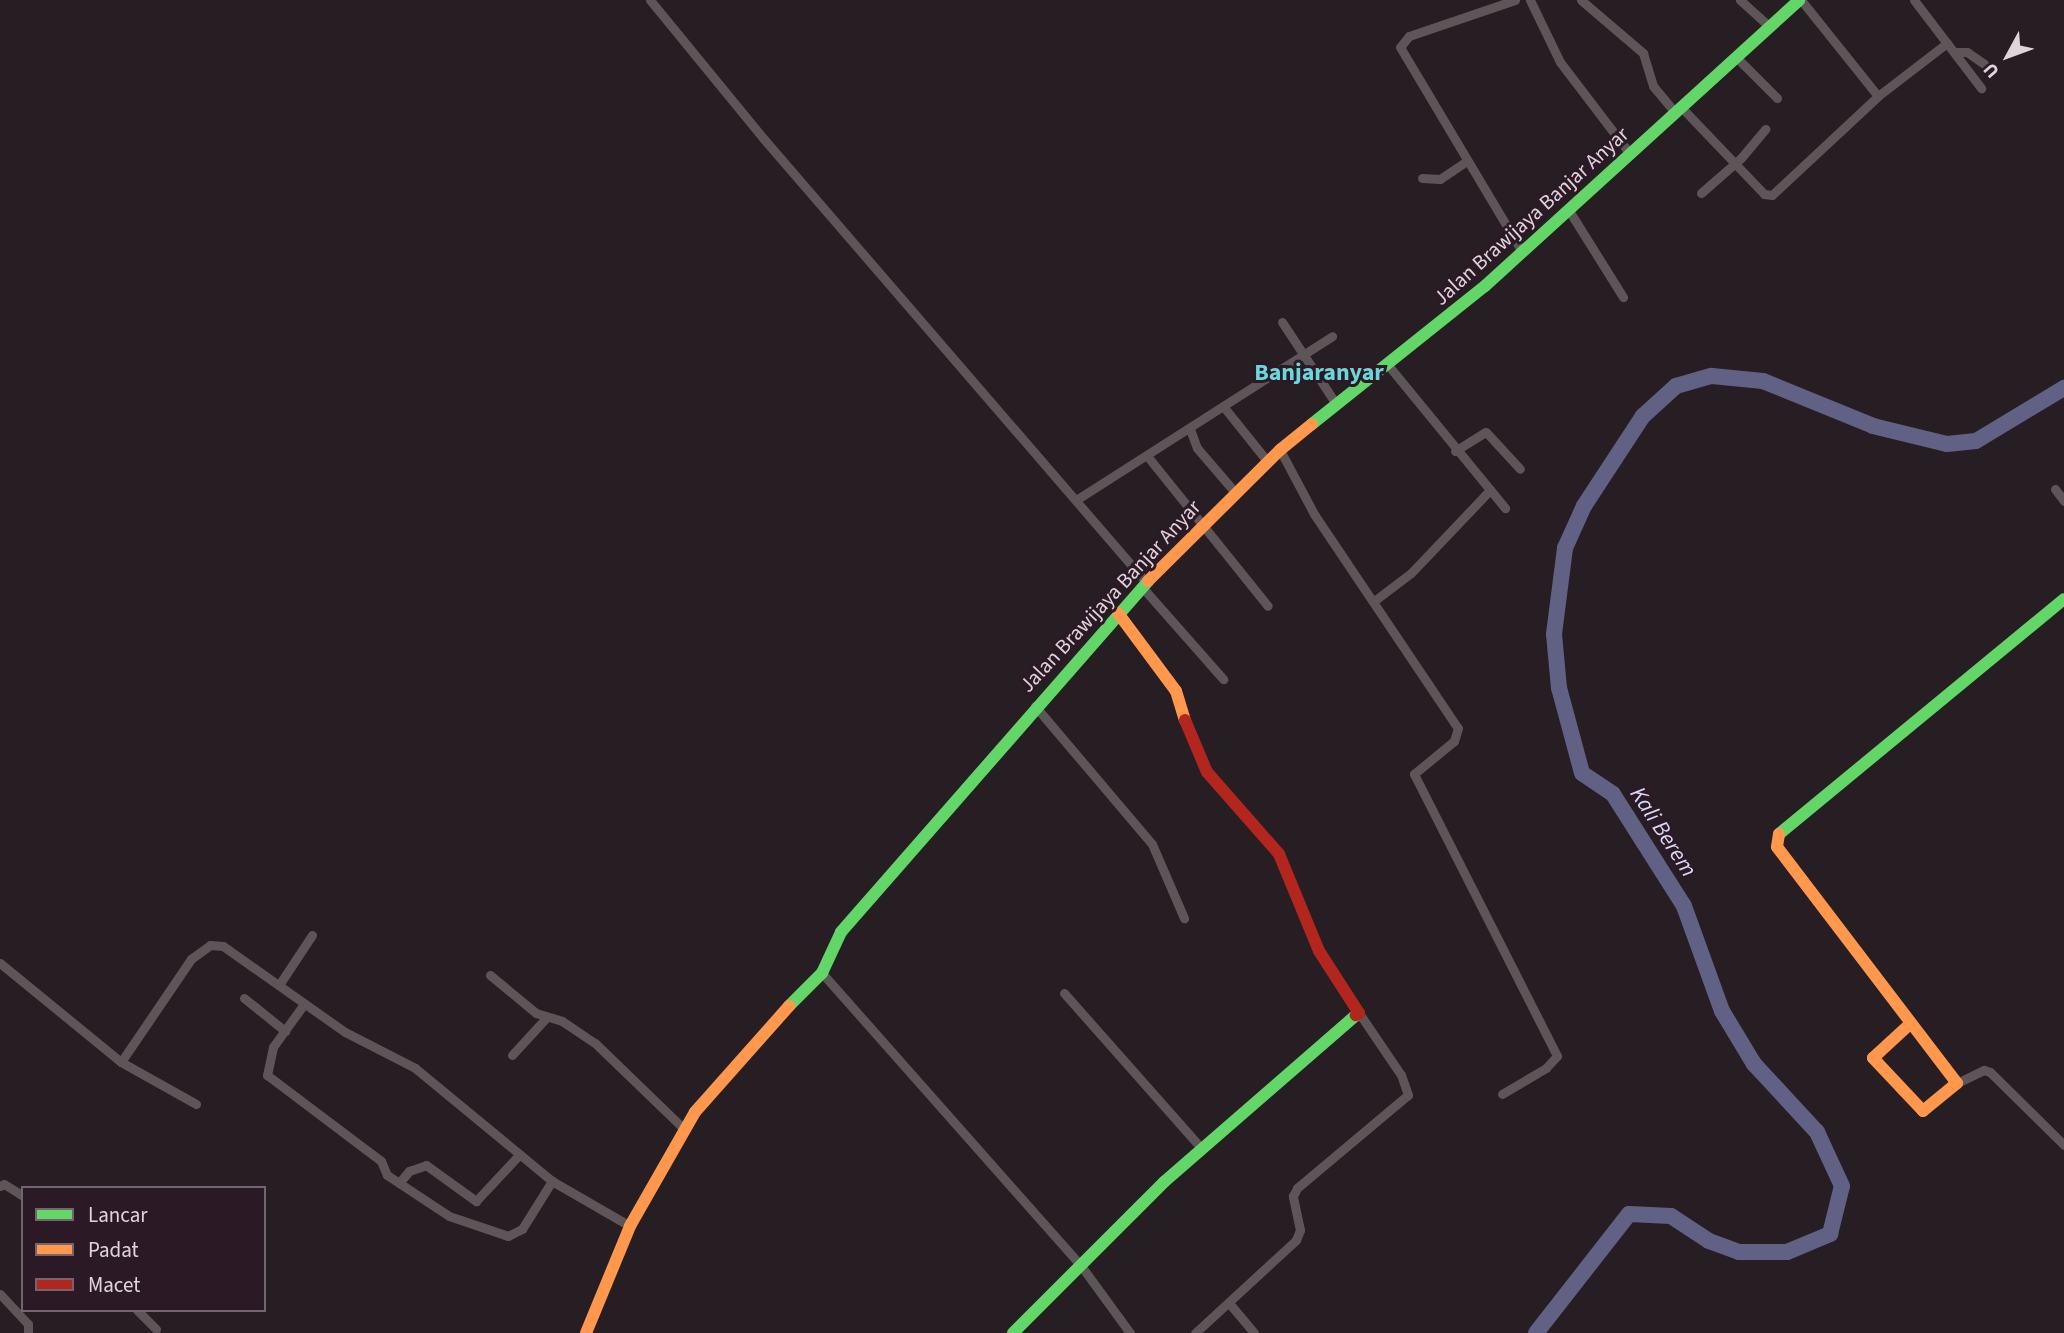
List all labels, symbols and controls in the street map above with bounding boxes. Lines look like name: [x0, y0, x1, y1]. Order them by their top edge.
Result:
north arrow: [1973, 21, 2043, 91]
text: U: [1977, 56, 2006, 84]
street label: Jalan Brawijaya Banjar Anyar: [1428, 122, 1634, 310]
district label: Banjaranyar: [1254, 359, 1384, 387]
street label: Jalan Brawijaya Banjar Anyar: [1014, 495, 1206, 697]
water label: Kali Berem: [1624, 782, 1702, 882]
legend: [21, 1186, 266, 1312]
text: Lancar: [88, 1200, 148, 1230]
text: Padat: [88, 1235, 139, 1265]
text: Macet: [88, 1270, 140, 1300]

